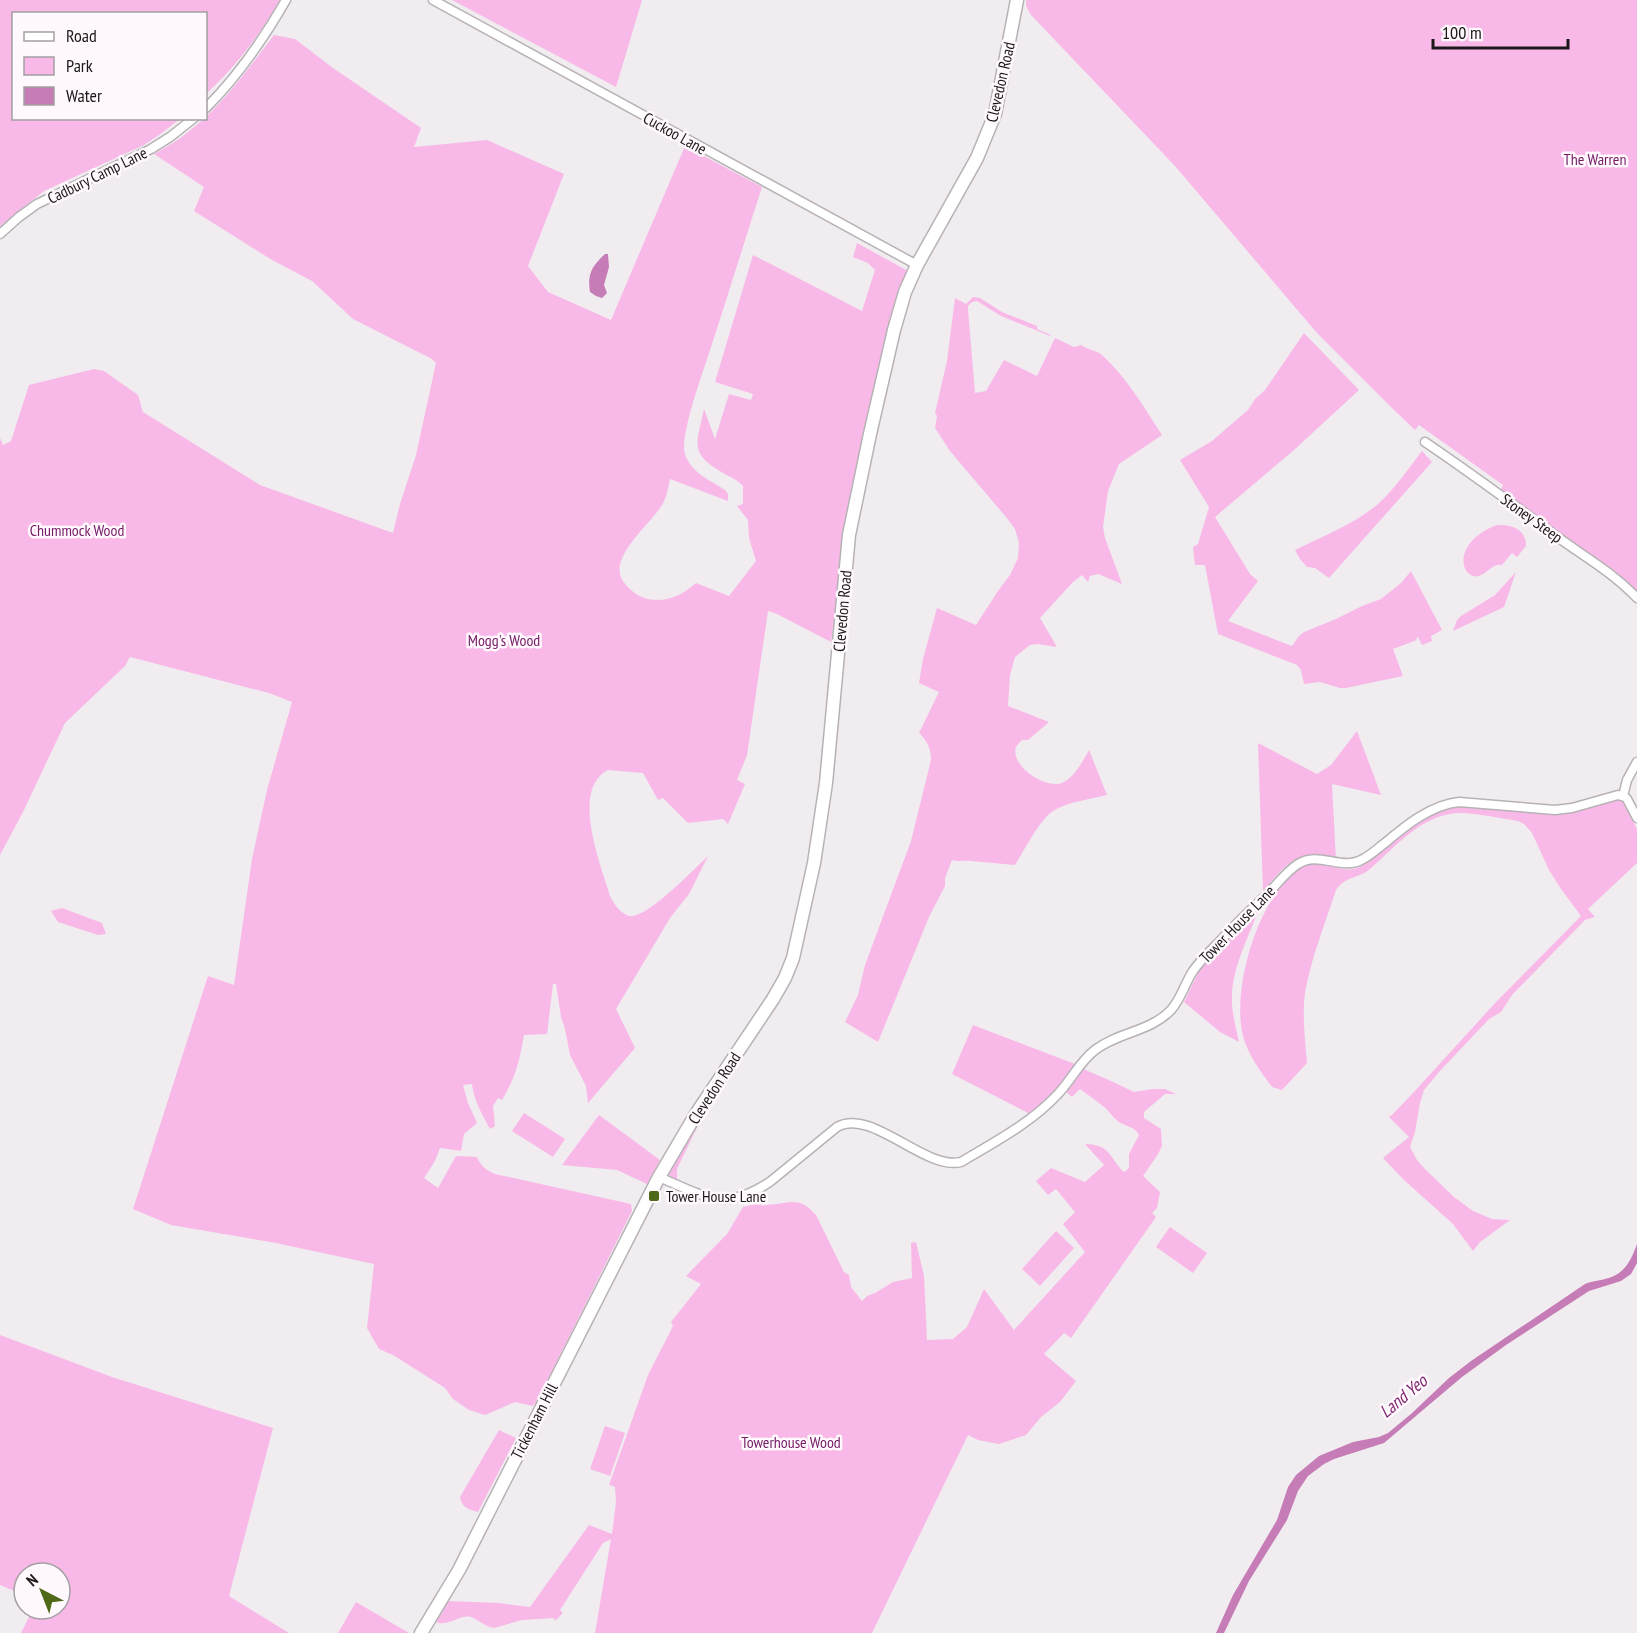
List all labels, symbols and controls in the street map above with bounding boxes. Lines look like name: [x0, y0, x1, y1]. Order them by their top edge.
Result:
legend: [12, 12, 207, 120]
scale bar: [1433, 12, 1568, 50]
text: 100 m: [1442, 21, 1482, 44]
text: Road: [66, 24, 97, 47]
street label: Clevedon Road: [981, 40, 1019, 124]
text: Park: [66, 54, 93, 77]
text: Water: [66, 84, 102, 107]
street label: Cuckoo Lane: [640, 107, 710, 159]
street label: Cadbury Camp Lane: [44, 142, 150, 208]
park label: The Warren: [1564, 149, 1626, 169]
street label: Stoney Steep: [1497, 489, 1567, 547]
park label: Chummock Wood: [30, 520, 124, 540]
street label: Clevedon Road: [828, 569, 856, 653]
park label: Mogg's Wood: [468, 630, 540, 650]
street label: Tower House Lane: [1195, 881, 1279, 967]
street label: Clevedon Road: [683, 1048, 745, 1128]
place label: Tower House Lane: [666, 1186, 766, 1206]
marker: Tower House Lane: [647, 1189, 661, 1203]
water label: Land Yeo: [1374, 1369, 1433, 1423]
street label: Tickenham Hill: [506, 1379, 562, 1462]
park label: Towerhouse Wood: [741, 1432, 841, 1452]
north arrow: [12, 1561, 72, 1621]
text: N: [22, 1570, 42, 1590]

